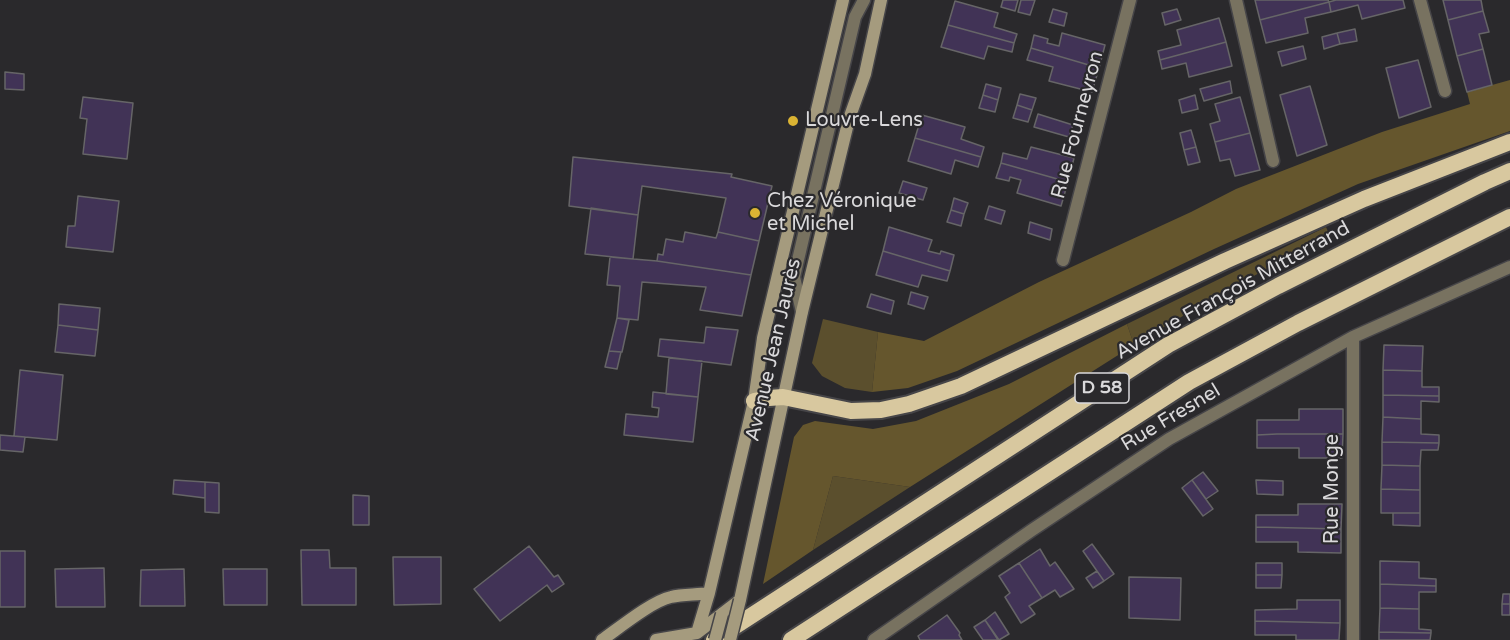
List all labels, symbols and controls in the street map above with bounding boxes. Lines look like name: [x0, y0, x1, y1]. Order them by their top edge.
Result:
street label: Rue Fourneyron: [1047, 48, 1109, 202]
place label: Louvre-Lens: [805, 109, 923, 133]
marker: Louvre-Lens: [786, 114, 800, 128]
place label: Chez Véronique et Michel: [767, 190, 916, 237]
marker: Chez Véronique et Michel: [748, 206, 762, 220]
street label: Avenue François Mitterrand: [1112, 217, 1354, 365]
street label: Avenue Jean Jaurès: [741, 256, 807, 444]
road number: D 58: [1075, 373, 1129, 403]
street label: Rue Fresnel: [1117, 379, 1225, 457]
street label: Rue Monge: [1321, 434, 1345, 544]

